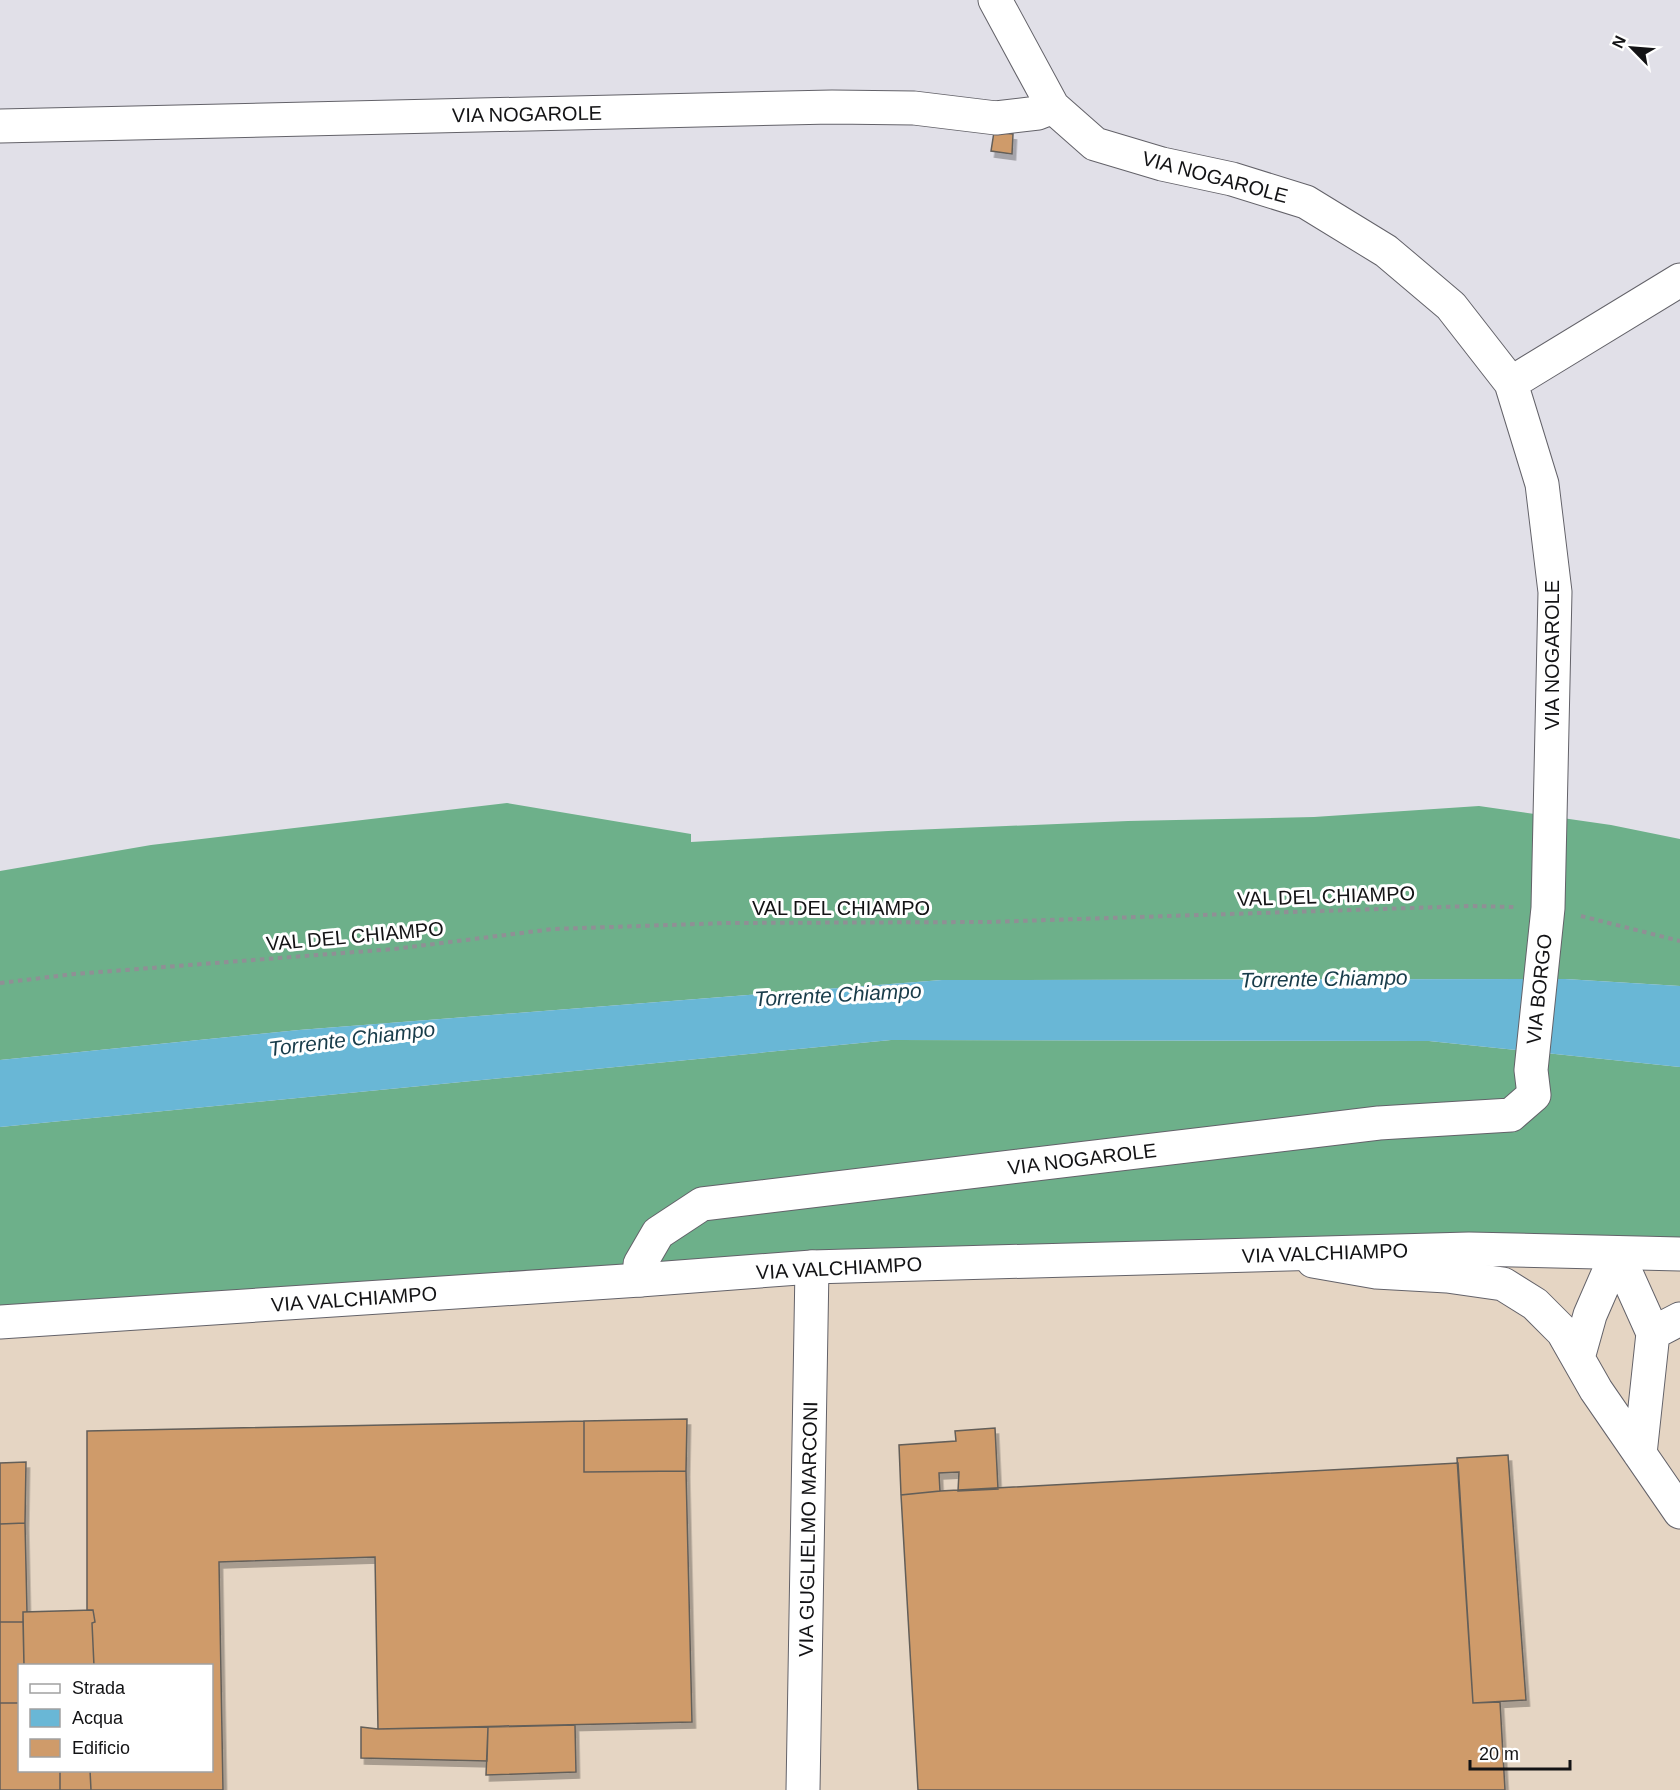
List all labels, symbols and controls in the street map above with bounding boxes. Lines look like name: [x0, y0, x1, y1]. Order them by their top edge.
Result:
north arrow: [1602, 18, 1662, 78]
text: N: [1609, 33, 1629, 51]
street label: VIA NOGAROLE: [452, 102, 602, 126]
street label: VIA NOGAROLE: [1140, 147, 1290, 207]
street label: VIA NOGAROLE: [1541, 580, 1563, 730]
street label: VAL DEL CHIAMPO: [1237, 882, 1415, 910]
street label: VAL DEL CHIAMPO: [752, 897, 930, 919]
street label: VAL DEL CHIAMPO: [265, 917, 445, 955]
street label: VIA BORGO: [1522, 933, 1556, 1045]
water label: Torrente Chiampo: [1240, 966, 1408, 991]
water label: Torrente Chiampo: [754, 979, 922, 1010]
water label: Torrente Chiampo: [267, 1017, 437, 1060]
street label: VIA NOGAROLE: [1006, 1139, 1158, 1179]
street label: VIA VALCHIAMPO: [1241, 1239, 1409, 1267]
street label: VIA VALCHIAMPO: [755, 1253, 923, 1283]
street label: VIA VALCHIAMPO: [270, 1282, 438, 1316]
street label: VIA GUGLIELMO MARCONI: [795, 1401, 821, 1657]
legend: [18, 1664, 213, 1772]
text: Strada: [72, 1678, 126, 1698]
text: Acqua: [72, 1708, 124, 1728]
scale bar: [1470, 1733, 1570, 1771]
text: Edificio: [72, 1738, 130, 1758]
text: 20 m: [1479, 1744, 1519, 1764]

